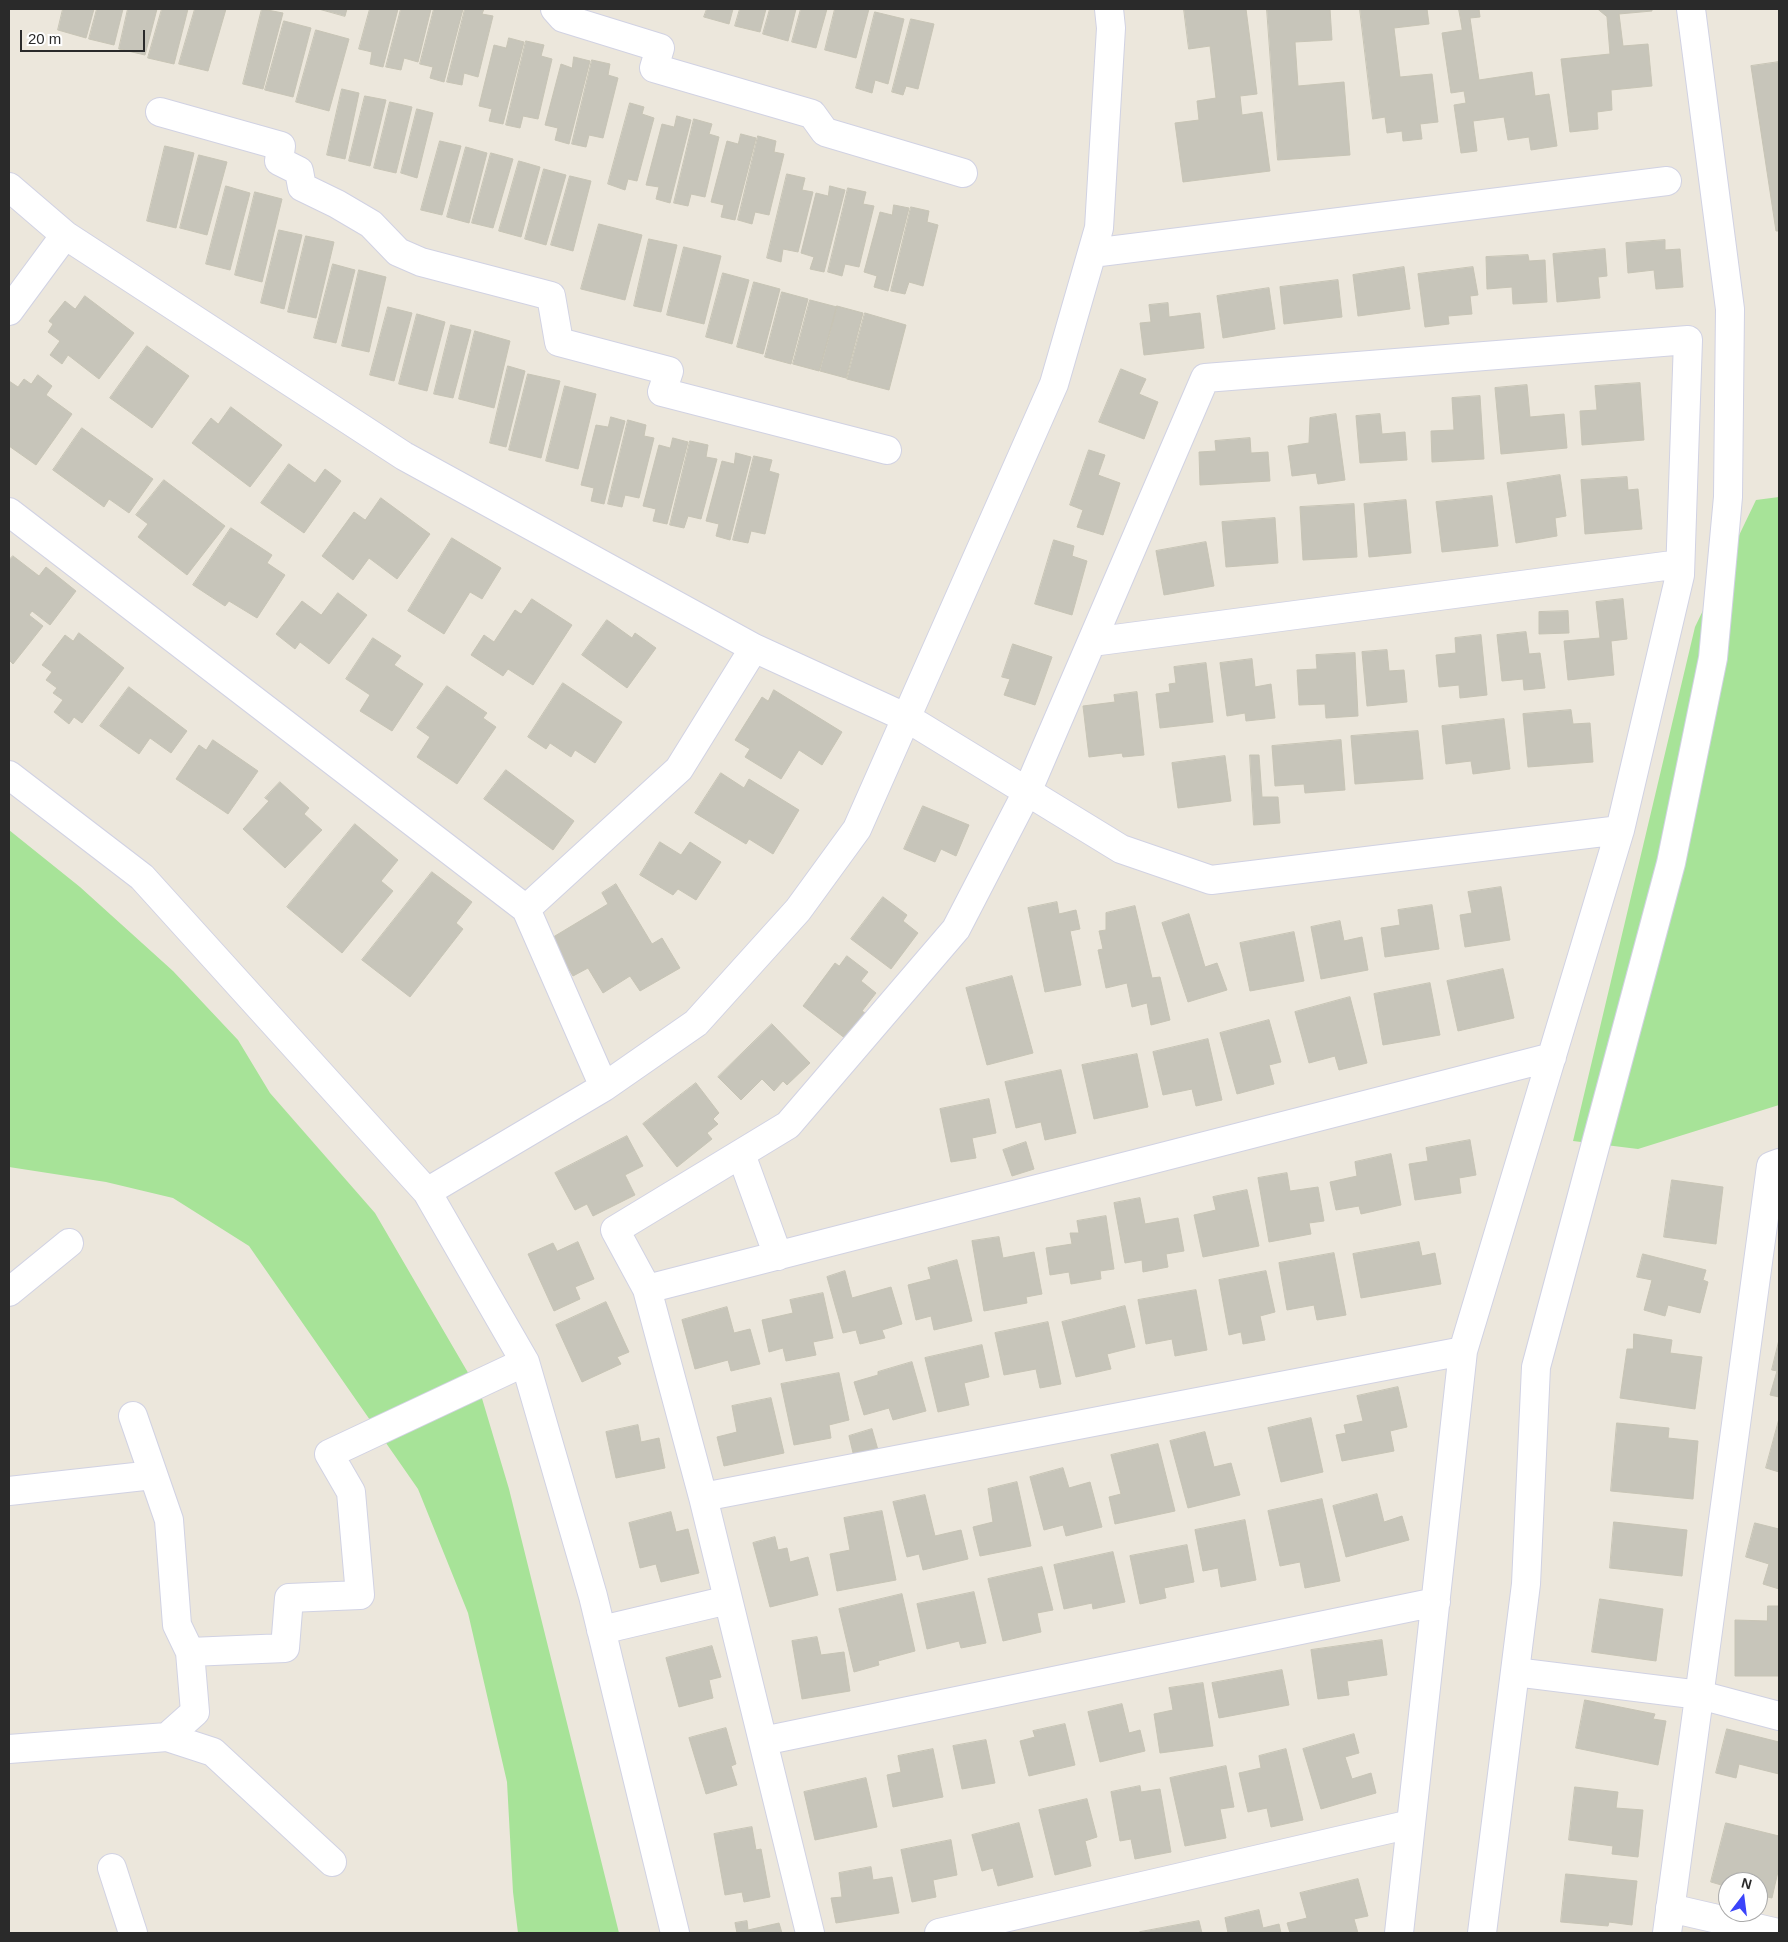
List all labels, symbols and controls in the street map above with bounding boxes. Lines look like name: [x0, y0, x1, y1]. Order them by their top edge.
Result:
scale bar: [22, 20, 148, 52]
text: 20 m: [28, 30, 61, 47]
north arrow: [1718, 1872, 1768, 1922]
text: N: [1740, 1874, 1754, 1893]

